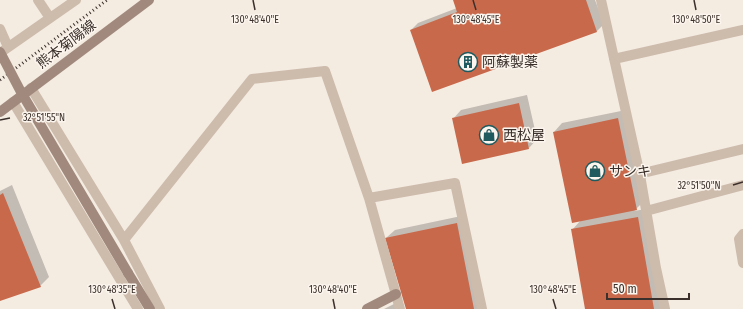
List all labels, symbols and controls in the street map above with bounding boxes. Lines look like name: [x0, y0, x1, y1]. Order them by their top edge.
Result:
text: 130°48'40"E: [231, 14, 279, 26]
text: 130°48'45"E: [452, 14, 500, 26]
text: 130°48'50"E: [672, 14, 720, 26]
street label: 熊本菊陽線: [33, 17, 99, 72]
building icon: 阿蘇製薬: [457, 51, 479, 73]
place label: 阿蘇製薬: [482, 54, 538, 71]
text: 32°51'55"N: [23, 112, 65, 124]
shop icon: 西松屋: [478, 124, 500, 146]
place label: 西松屋: [503, 127, 545, 144]
shop icon: サンキ: [584, 160, 606, 182]
place label: サンキ: [609, 163, 651, 180]
text: 32°51'50"N: [677, 180, 721, 192]
scale bar: [607, 275, 689, 301]
text: 50 m: [613, 282, 637, 296]
text: 130°48'35"E: [88, 284, 136, 296]
text: 130°48'40"E: [309, 284, 357, 296]
text: 130°48'45"E: [529, 284, 577, 296]

